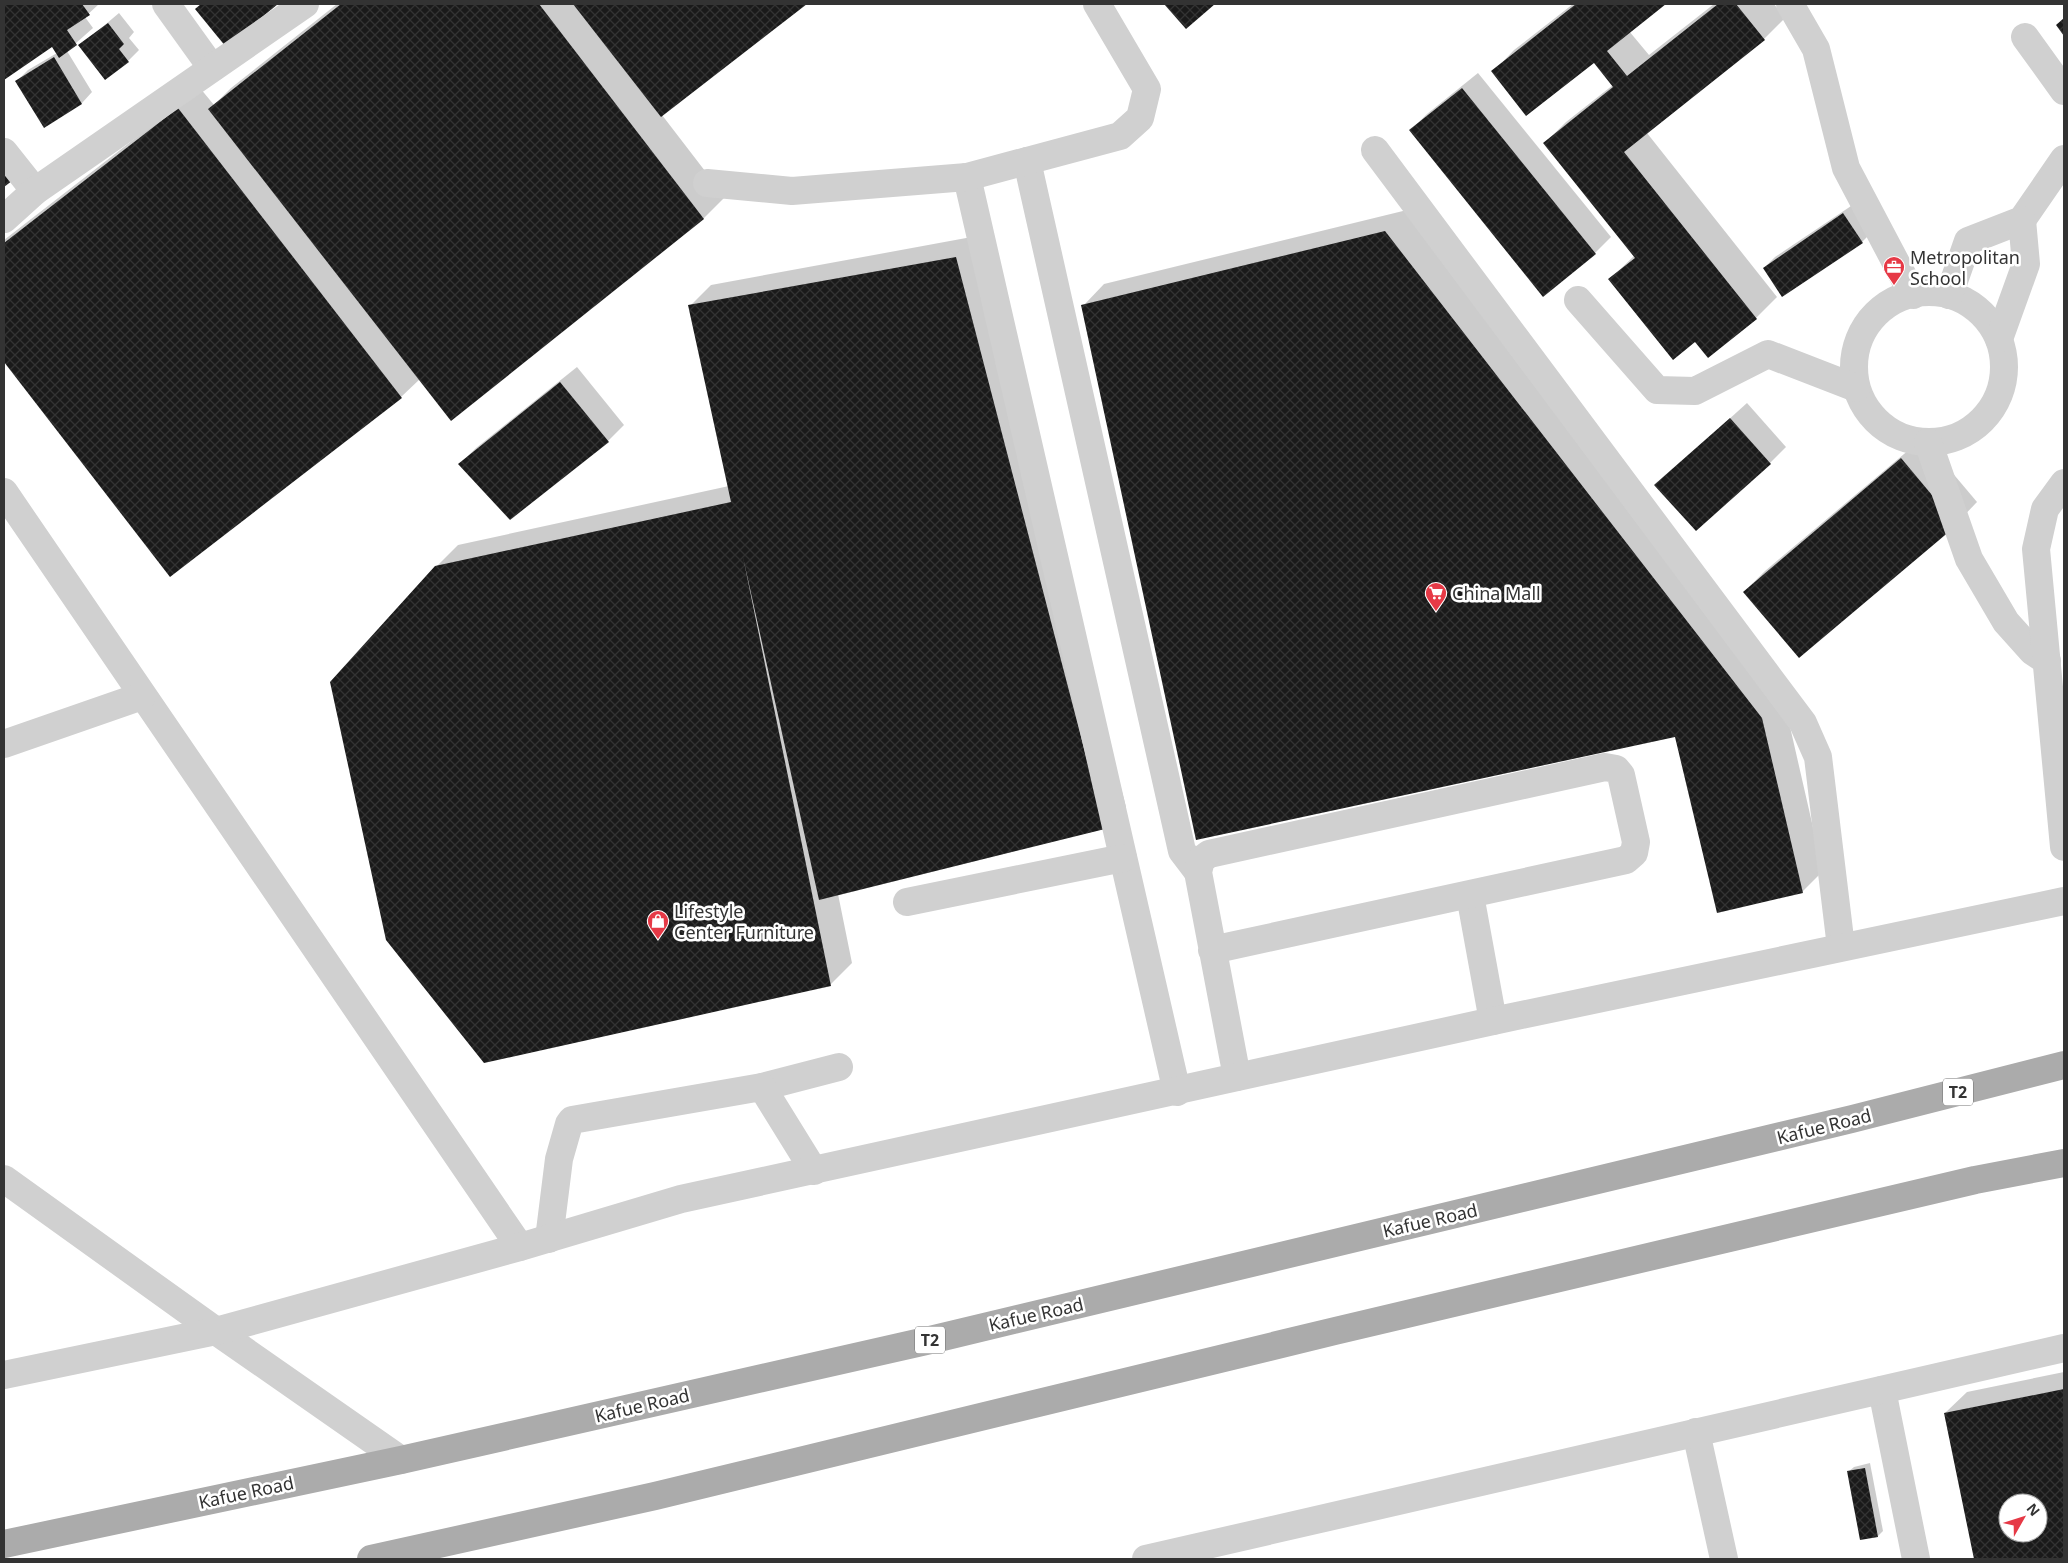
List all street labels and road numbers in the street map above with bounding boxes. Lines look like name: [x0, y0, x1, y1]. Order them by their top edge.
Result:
road number: T2: [1943, 1078, 1973, 1106]
street label: Kafue Road: [1774, 1103, 1874, 1149]
street label: Kafue Road: [1380, 1197, 1480, 1243]
street label: Kafue Road: [986, 1291, 1086, 1337]
road number: T2: [915, 1326, 945, 1354]
street label: Kafue Road: [592, 1382, 692, 1428]
street label: Kafue Road: [196, 1470, 296, 1514]

